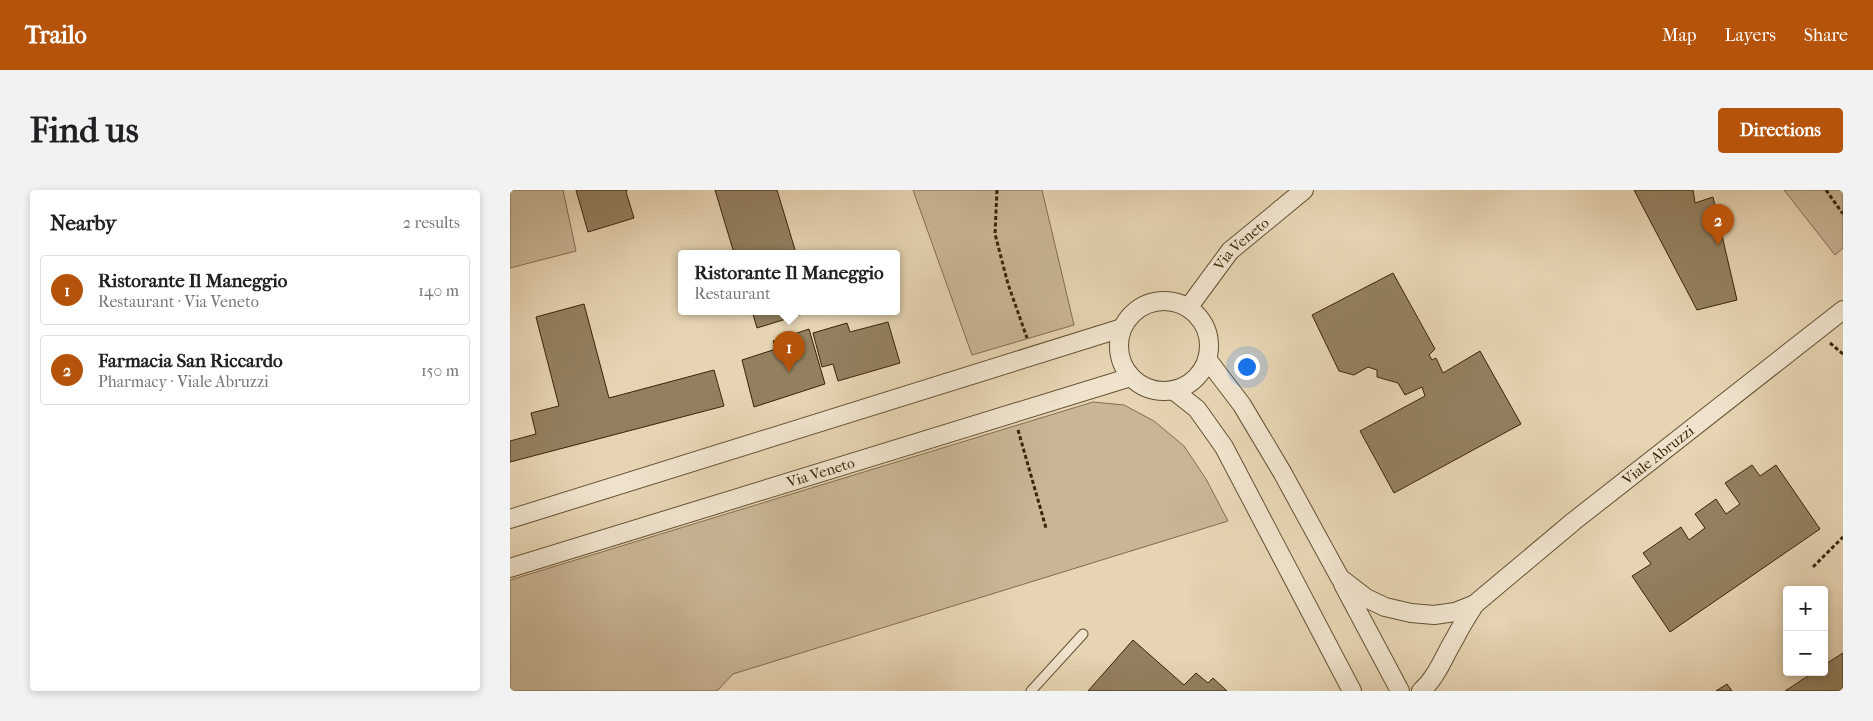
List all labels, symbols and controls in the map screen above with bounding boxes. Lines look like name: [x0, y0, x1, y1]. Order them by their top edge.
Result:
text: Trailo: [25, 21, 87, 49]
text: Map: [1662, 25, 1696, 46]
text: Layers: [1724, 25, 1776, 46]
text: Share: [1804, 25, 1848, 46]
button: Directions: [1718, 108, 1843, 153]
text: Find us: [30, 110, 139, 151]
pin: 2: [1702, 204, 1734, 245]
text: Nearby: [50, 211, 116, 235]
text: 2 results: [403, 213, 460, 232]
street label: Via Veneto: [1209, 213, 1273, 275]
popup: [678, 250, 900, 315]
text: Ristorante Il Maneggio: [694, 262, 884, 284]
text: Ristorante Il Maneggio: [98, 270, 287, 292]
text: 1: [64, 281, 70, 300]
text: 140 m: [418, 281, 459, 300]
text: Restaurant: [694, 284, 771, 303]
text: Restaurant · Via Veneto: [98, 292, 259, 311]
pin: 1: [773, 331, 805, 372]
text: Farmacia San Riccardo: [98, 350, 283, 372]
your location: [1234, 354, 1260, 380]
text: 2: [63, 361, 71, 380]
text: 150 m: [421, 361, 459, 380]
text: Pharmacy · Viale Abruzzi: [98, 372, 269, 391]
street label: Viale Abruzzi: [1618, 421, 1698, 489]
street label: Via Veneto: [784, 453, 857, 492]
map controls: [1783, 586, 1828, 676]
button: +: [1783, 586, 1828, 631]
button: −: [1783, 631, 1828, 676]

